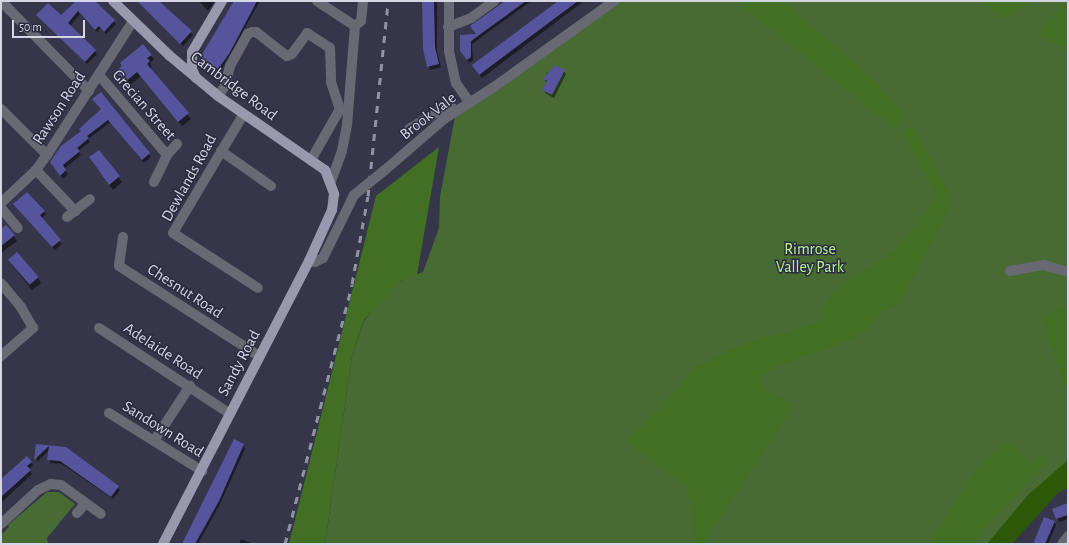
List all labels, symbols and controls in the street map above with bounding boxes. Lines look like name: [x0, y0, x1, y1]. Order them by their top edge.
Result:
scale bar: [14, 12, 87, 38]
text: 50 m: [19, 21, 42, 33]
street label: Cambridge Road: [187, 47, 281, 125]
street label: Grecian Street: [108, 66, 180, 144]
street label: Rawson Road: [28, 68, 90, 148]
street label: Brook Vale: [396, 88, 460, 144]
street label: Dewlands Road: [157, 131, 221, 225]
park label: Rimrose Valley Park: [776, 239, 844, 277]
street label: Chesnut Road: [144, 260, 226, 322]
street label: Adelaide Road: [120, 318, 206, 384]
street label: Sandy Road: [214, 327, 264, 399]
street label: Sandown Road: [119, 396, 207, 462]

